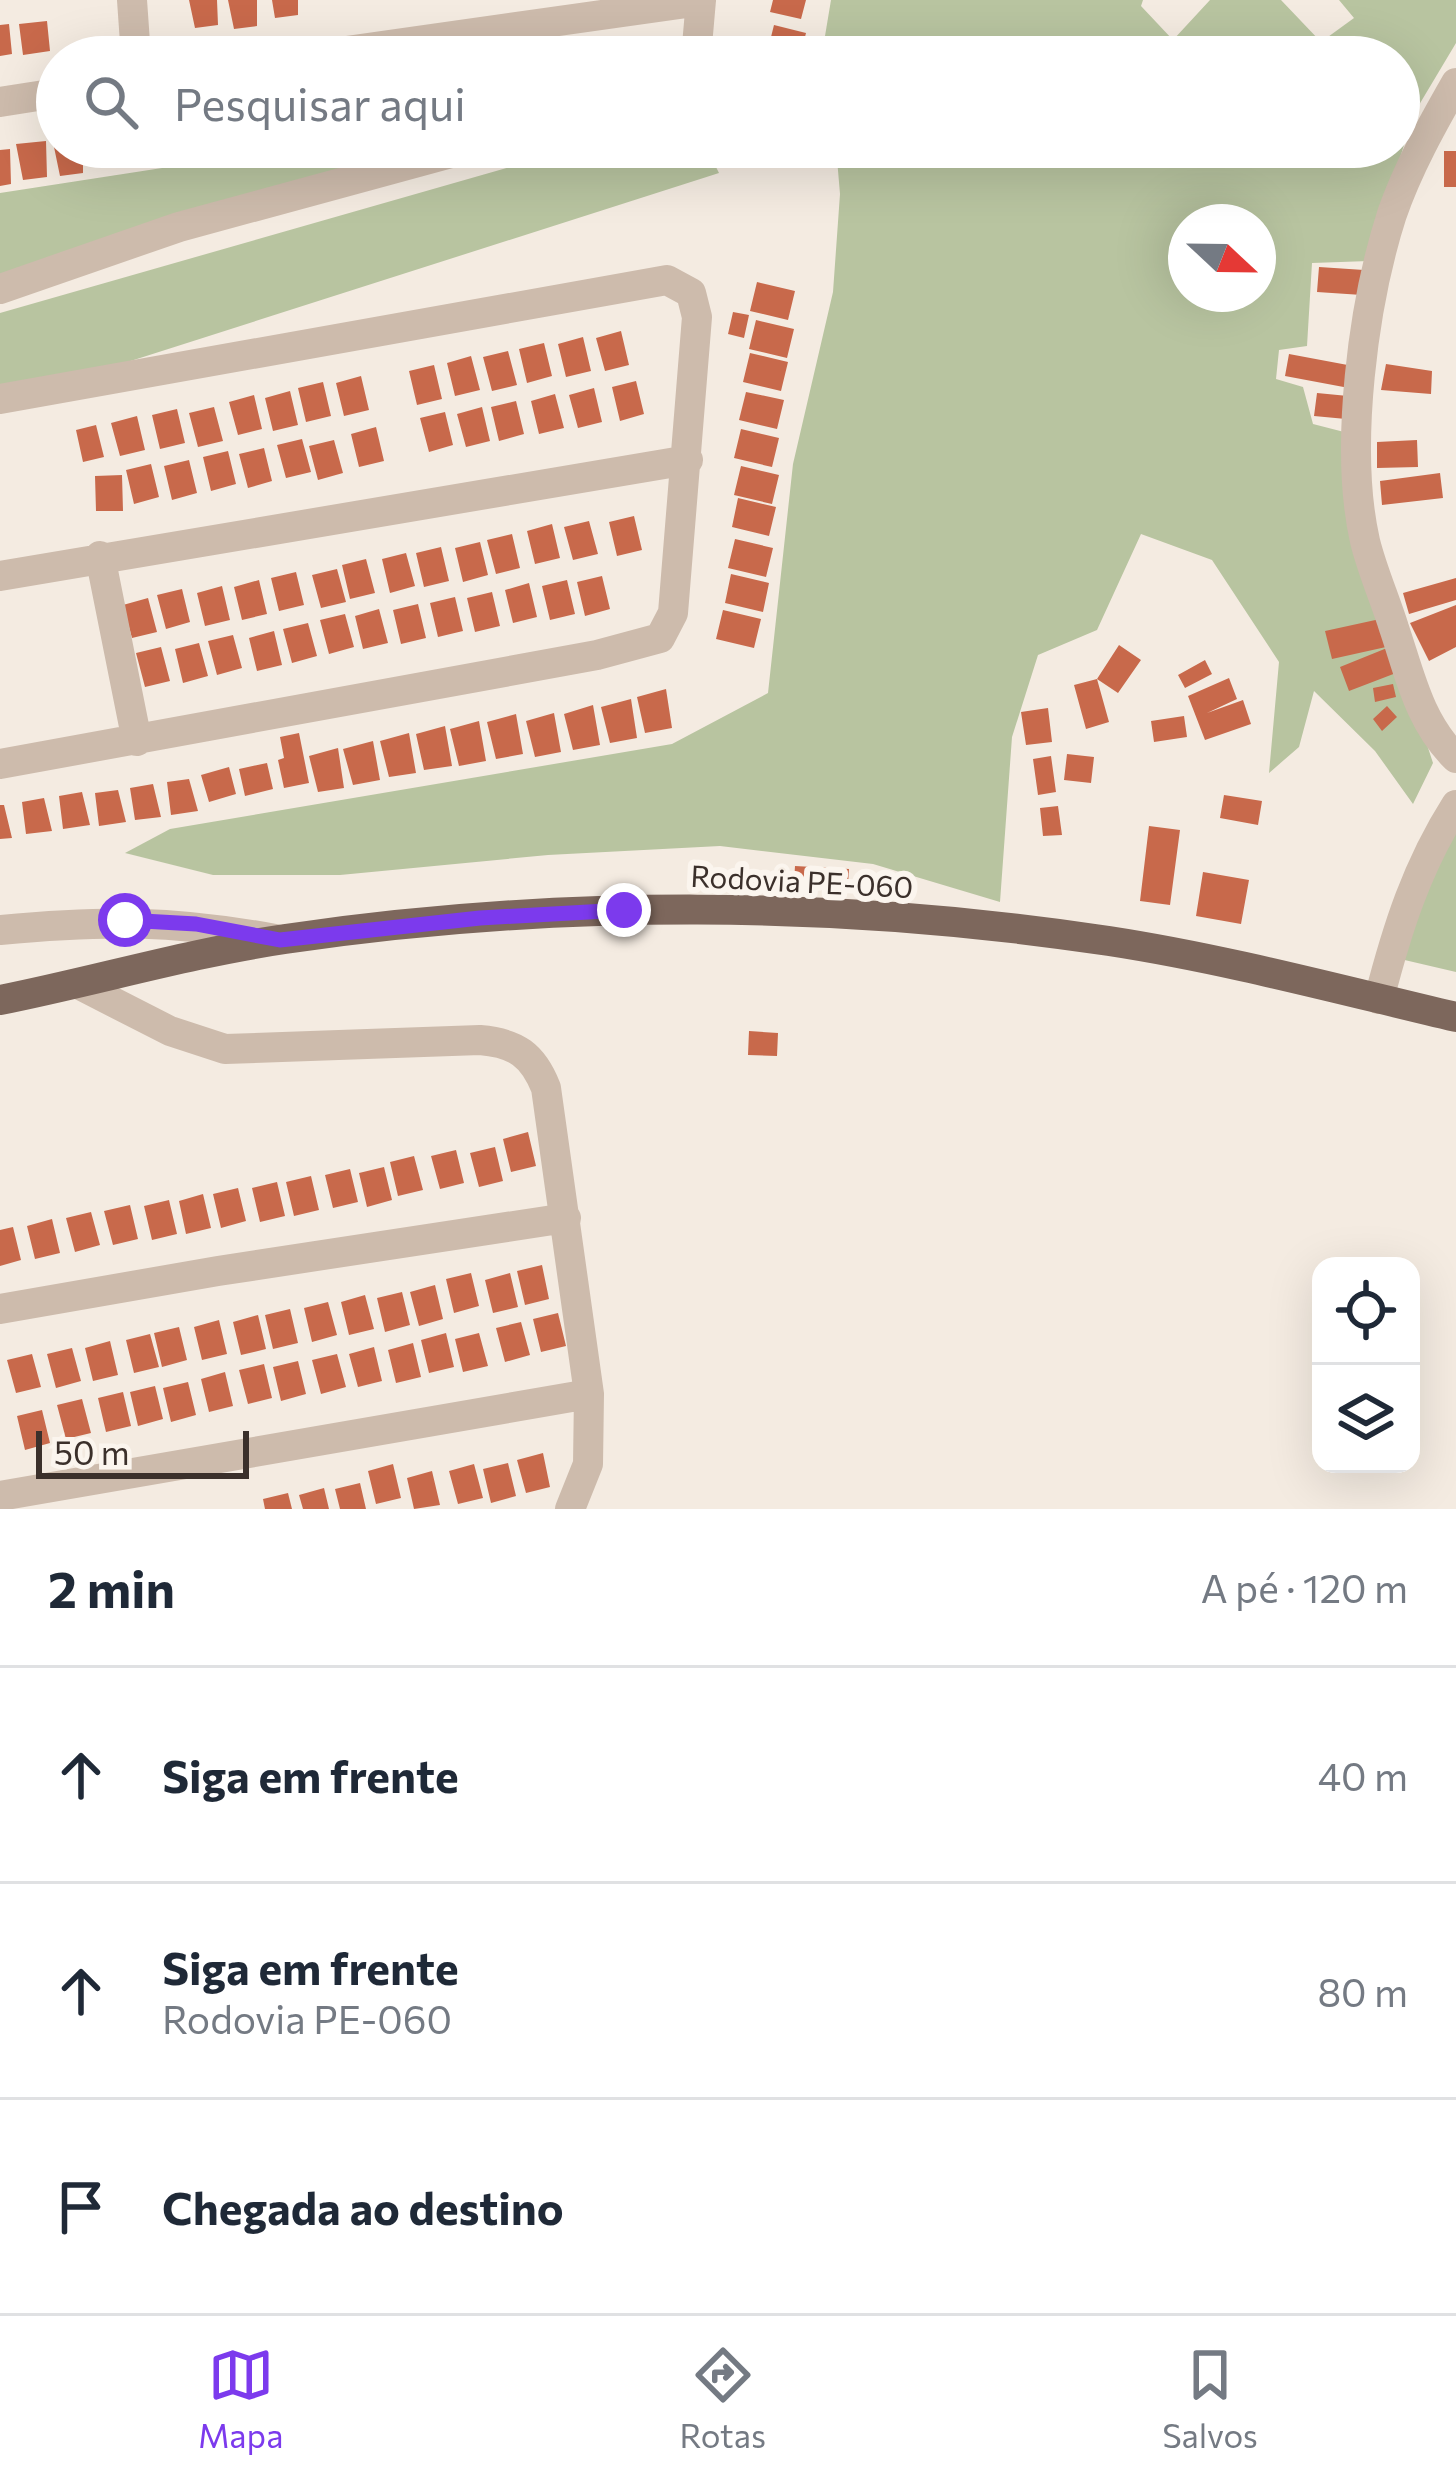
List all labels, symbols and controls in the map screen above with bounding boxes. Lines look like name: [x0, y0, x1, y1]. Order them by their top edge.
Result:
search box: [36, 36, 1420, 168]
icon: search: [78, 69, 144, 135]
text: Pesquisar aqui: [174, 75, 466, 130]
north arrow: [1168, 204, 1276, 312]
street label: Rodovia PE-060: [690, 856, 914, 904]
route end: [597, 883, 651, 937]
route start: [98, 893, 152, 947]
map controls: [1312, 1257, 1420, 1473]
button: locate: [1312, 1257, 1420, 1365]
button: layers: [1312, 1365, 1420, 1473]
scale bar: [36, 1425, 249, 1478]
text: 50 m: [54, 1431, 130, 1472]
text: 2 min: [48, 1556, 175, 1619]
text: A pé · 120 m: [1201, 1563, 1408, 1611]
icon: ahead: [48, 1742, 114, 1808]
text: Siga em frente: [162, 1747, 459, 1802]
text: 40 m: [1318, 1751, 1408, 1799]
text: Siga em frente: [162, 1939, 459, 1994]
icon: ahead: [48, 1958, 114, 2024]
text: 80 m: [1317, 1967, 1408, 2015]
text: Rodovia PE-060: [162, 1994, 452, 2042]
icon: arrive: [48, 2174, 114, 2240]
text: Chegada ao destino: [162, 2179, 564, 2234]
tab: Mapa: [198, 2342, 283, 2455]
tab: Rotas: [680, 2342, 766, 2455]
tab: Salvos: [1162, 2342, 1258, 2455]

